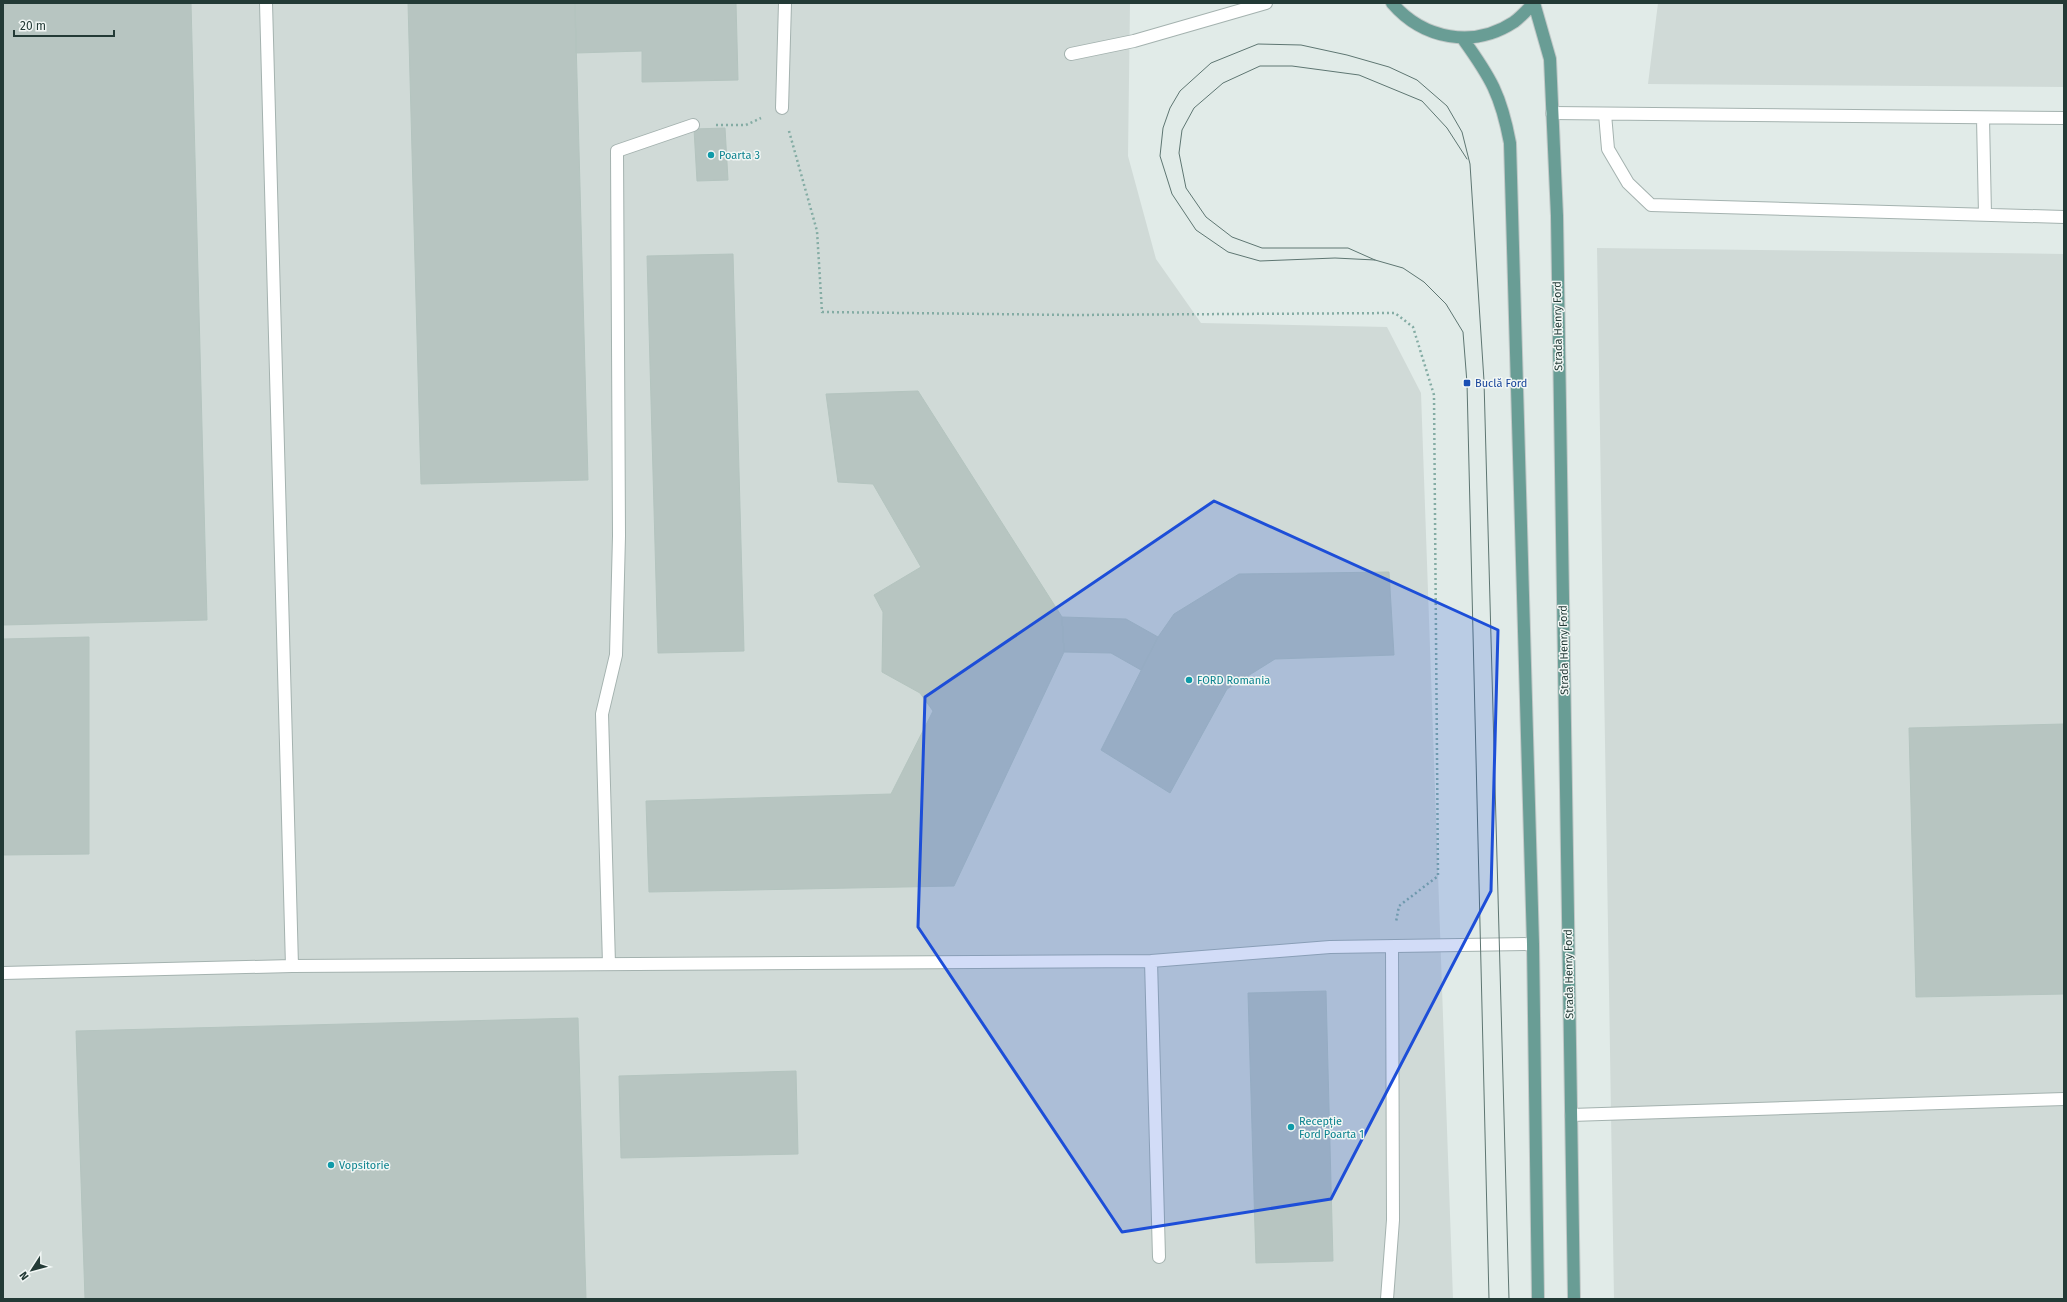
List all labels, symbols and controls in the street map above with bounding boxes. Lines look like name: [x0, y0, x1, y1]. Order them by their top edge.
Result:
scale bar: [14, 12, 114, 38]
text: 20 m: [20, 19, 46, 33]
place label: Poarta 3: [719, 149, 760, 162]
marker: Poarta 3: [706, 150, 716, 160]
street label: Strada Henry Ford: [1551, 281, 1565, 371]
place label: Buclă Ford: [1475, 377, 1527, 390]
marker: Buclă Ford: [1462, 378, 1472, 388]
street label: Strada Henry Ford: [1557, 605, 1571, 695]
place label: FORD Romania: [1197, 674, 1270, 687]
marker: FORD Romania: [1184, 675, 1194, 685]
street label: Strada Henry Ford: [1562, 929, 1576, 1019]
place label: Recepție Ford Poarta 1: [1299, 1115, 1364, 1141]
marker: Recepție Ford Poarta 1: [1286, 1122, 1296, 1132]
place label: Vopsitorie: [339, 1159, 390, 1172]
marker: Vopsitorie: [326, 1160, 336, 1170]
north arrow: [12, 1250, 52, 1290]
text: N: [17, 1269, 32, 1282]

